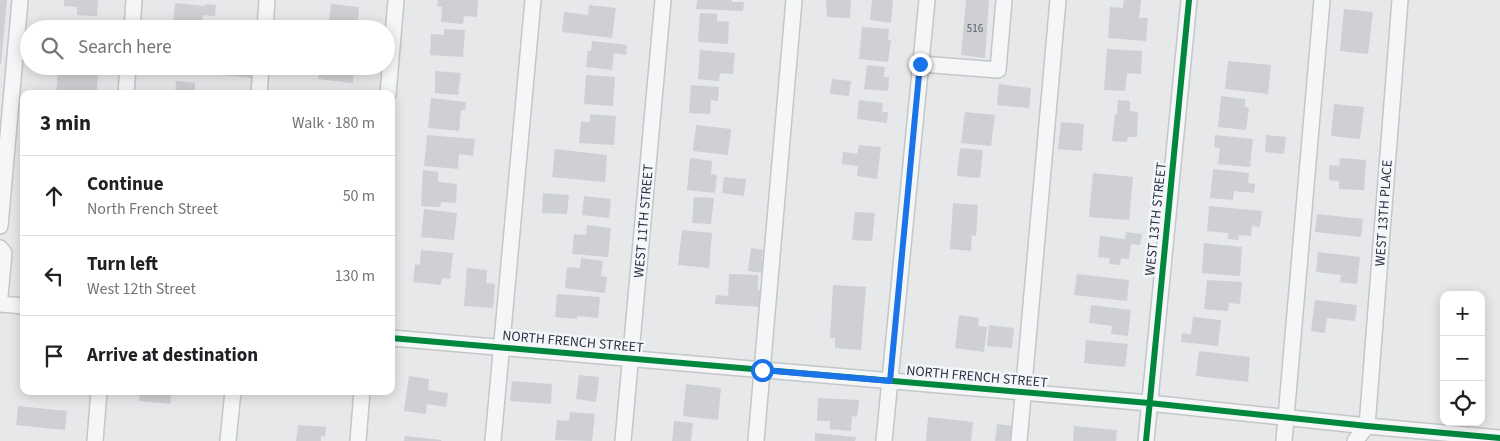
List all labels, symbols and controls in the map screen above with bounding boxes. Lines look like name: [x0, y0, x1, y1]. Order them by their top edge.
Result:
search box: [20, 20, 395, 75]
house number: 516: [967, 21, 984, 36]
icon: search: [38, 34, 66, 62]
text: Search here: [78, 34, 172, 61]
route end: [909, 53, 932, 76]
text: 3 min: [40, 108, 91, 138]
text: Walk · 180 m: [292, 112, 375, 134]
street label: WEST 13TH PLACE: [1370, 159, 1398, 267]
street label: WEST 13TH STREET: [1140, 161, 1172, 277]
street label: WEST 11TH STREET: [629, 163, 659, 279]
text: Continue: [87, 171, 164, 198]
icon: ahead: [40, 182, 68, 210]
text: 50 m: [343, 185, 375, 207]
text: North French Street: [87, 198, 218, 220]
text: Turn left: [87, 251, 158, 278]
icon: left: [40, 262, 68, 290]
text: 130 m: [335, 265, 375, 287]
text: West 12th Street: [87, 278, 196, 300]
map controls: [1440, 291, 1485, 426]
button: +: [1440, 291, 1485, 336]
street label: NORTH FRENCH STREET: [501, 326, 645, 358]
button: −: [1440, 336, 1485, 381]
icon: arrive: [40, 342, 68, 370]
text: Arrive at destination: [87, 342, 258, 369]
route start: [751, 359, 774, 382]
street label: NORTH FRENCH STREET: [905, 361, 1049, 393]
button: locate: [1440, 381, 1485, 426]

